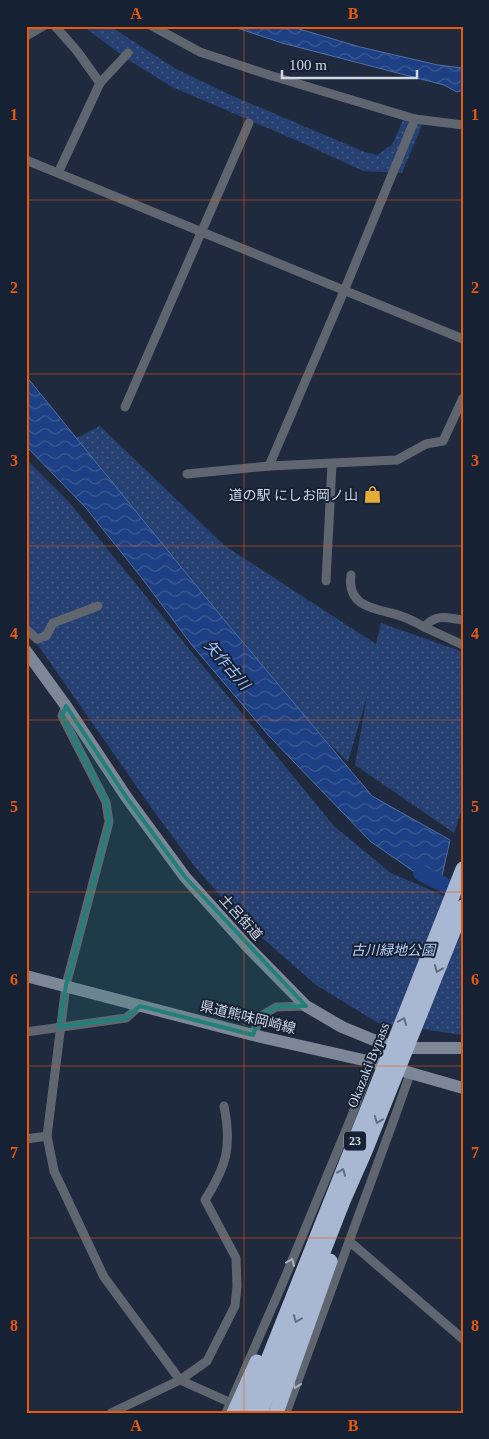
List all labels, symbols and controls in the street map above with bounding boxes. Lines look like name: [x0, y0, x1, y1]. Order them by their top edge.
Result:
text: A: [130, 5, 142, 22]
text: B: [348, 5, 359, 22]
scale bar: [282, 48, 416, 80]
text: 100 m: [289, 57, 327, 73]
text: 1: [10, 106, 18, 123]
text: 1: [471, 106, 479, 123]
text: 2: [10, 279, 18, 296]
text: 2: [471, 279, 479, 296]
text: 3: [10, 452, 18, 469]
text: 3: [471, 452, 479, 469]
shop icon: 道の駅 にしお岡ノ山: [362, 485, 382, 505]
place label: 道の駅 にしお岡ノ山: [229, 488, 358, 503]
text: 4: [10, 625, 18, 642]
text: 4: [471, 625, 479, 642]
water label: 矢作古川: [201, 637, 254, 694]
text: 5: [10, 798, 18, 815]
text: 5: [471, 798, 479, 815]
street label: 土呂街道: [216, 892, 265, 943]
park label: 古川緑地公園: [351, 943, 437, 958]
one-way arrow: [434, 964, 444, 973]
text: 6: [10, 971, 18, 988]
text: 6: [471, 971, 479, 988]
street label: 県道熊味岡崎線: [199, 997, 297, 1037]
one-way arrow: [397, 1018, 407, 1026]
street label: Okazaki Bypass: [345, 1020, 392, 1110]
one-way arrow: [374, 1115, 384, 1124]
road number: 23: [344, 1132, 366, 1150]
text: 7: [10, 1144, 18, 1161]
text: 7: [471, 1144, 479, 1161]
one-way arrow: [336, 1168, 347, 1177]
one-way arrow: [285, 1258, 296, 1267]
one-way arrow: [292, 1314, 303, 1323]
text: 8: [10, 1317, 18, 1334]
text: 8: [471, 1317, 479, 1334]
one-way arrow: [292, 1380, 302, 1389]
text: A: [130, 1417, 142, 1434]
text: B: [348, 1417, 359, 1434]

